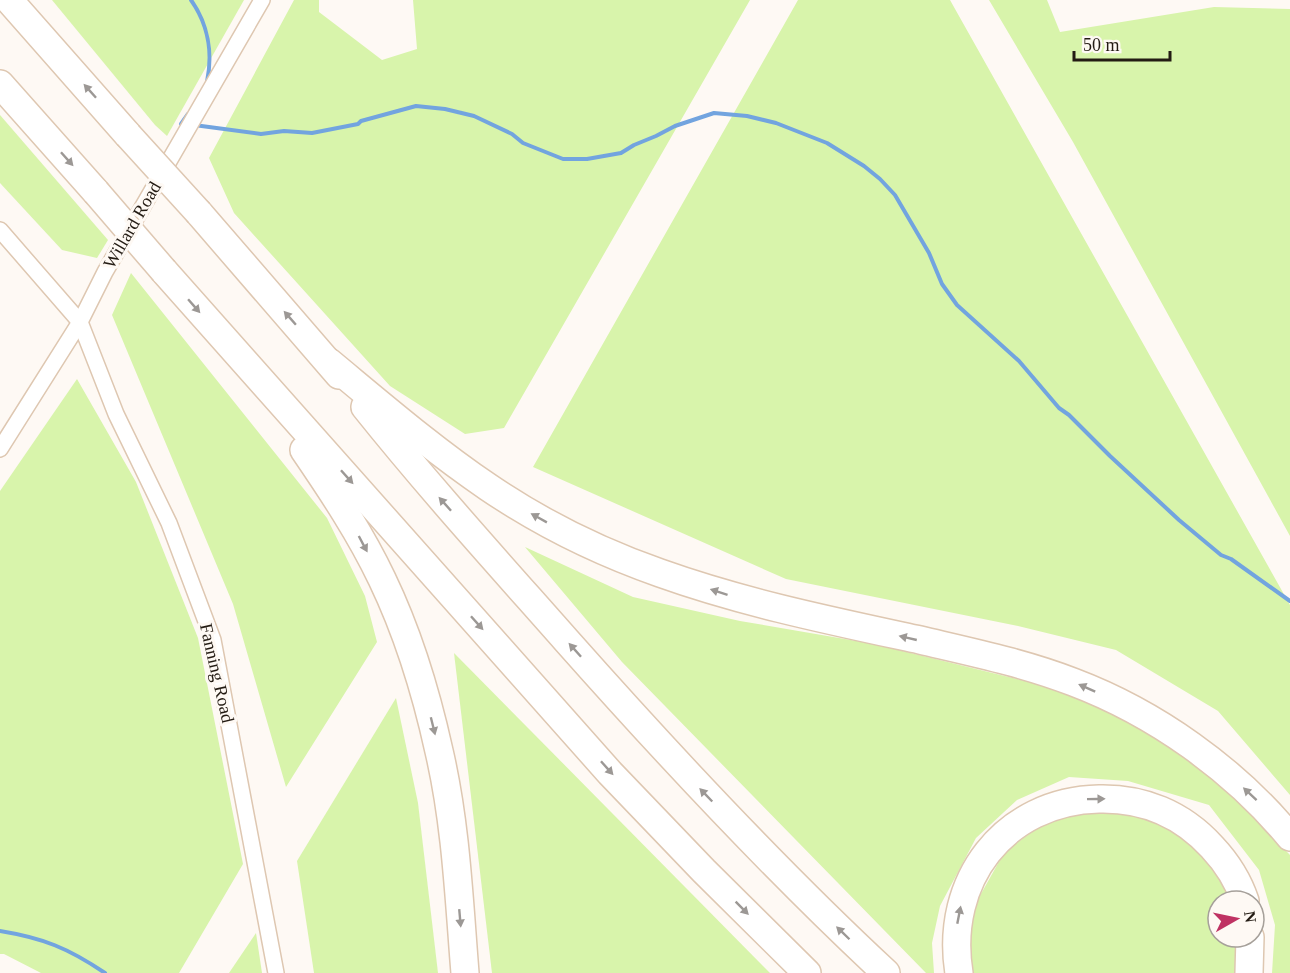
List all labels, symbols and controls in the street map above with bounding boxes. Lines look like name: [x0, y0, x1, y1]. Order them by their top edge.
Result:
scale bar: [1074, 24, 1170, 62]
text: 50 m: [1083, 35, 1120, 55]
one-way arrow: [84, 84, 97, 99]
one-way arrow: [60, 152, 74, 167]
street label: Willard Road: [99, 178, 165, 272]
one-way arrow: [187, 298, 201, 313]
one-way arrow: [284, 311, 297, 326]
one-way arrow: [340, 469, 353, 484]
one-way arrow: [438, 497, 452, 512]
one-way arrow: [531, 512, 547, 523]
one-way arrow: [358, 536, 368, 553]
one-way arrow: [710, 587, 728, 596]
one-way arrow: [470, 615, 484, 630]
street label: Fanning Road: [196, 621, 238, 725]
one-way arrow: [899, 632, 917, 642]
one-way arrow: [569, 643, 582, 658]
one-way arrow: [1078, 683, 1096, 693]
one-way arrow: [428, 716, 438, 735]
one-way arrow: [600, 760, 613, 775]
one-way arrow: [699, 787, 713, 802]
one-way arrow: [1242, 787, 1257, 801]
one-way arrow: [1087, 794, 1106, 804]
north arrow: [1206, 889, 1266, 949]
one-way arrow: [735, 901, 749, 915]
one-way arrow: [955, 905, 964, 924]
one-way arrow: [455, 909, 465, 928]
text: N: [1241, 910, 1260, 924]
one-way arrow: [836, 926, 851, 940]

